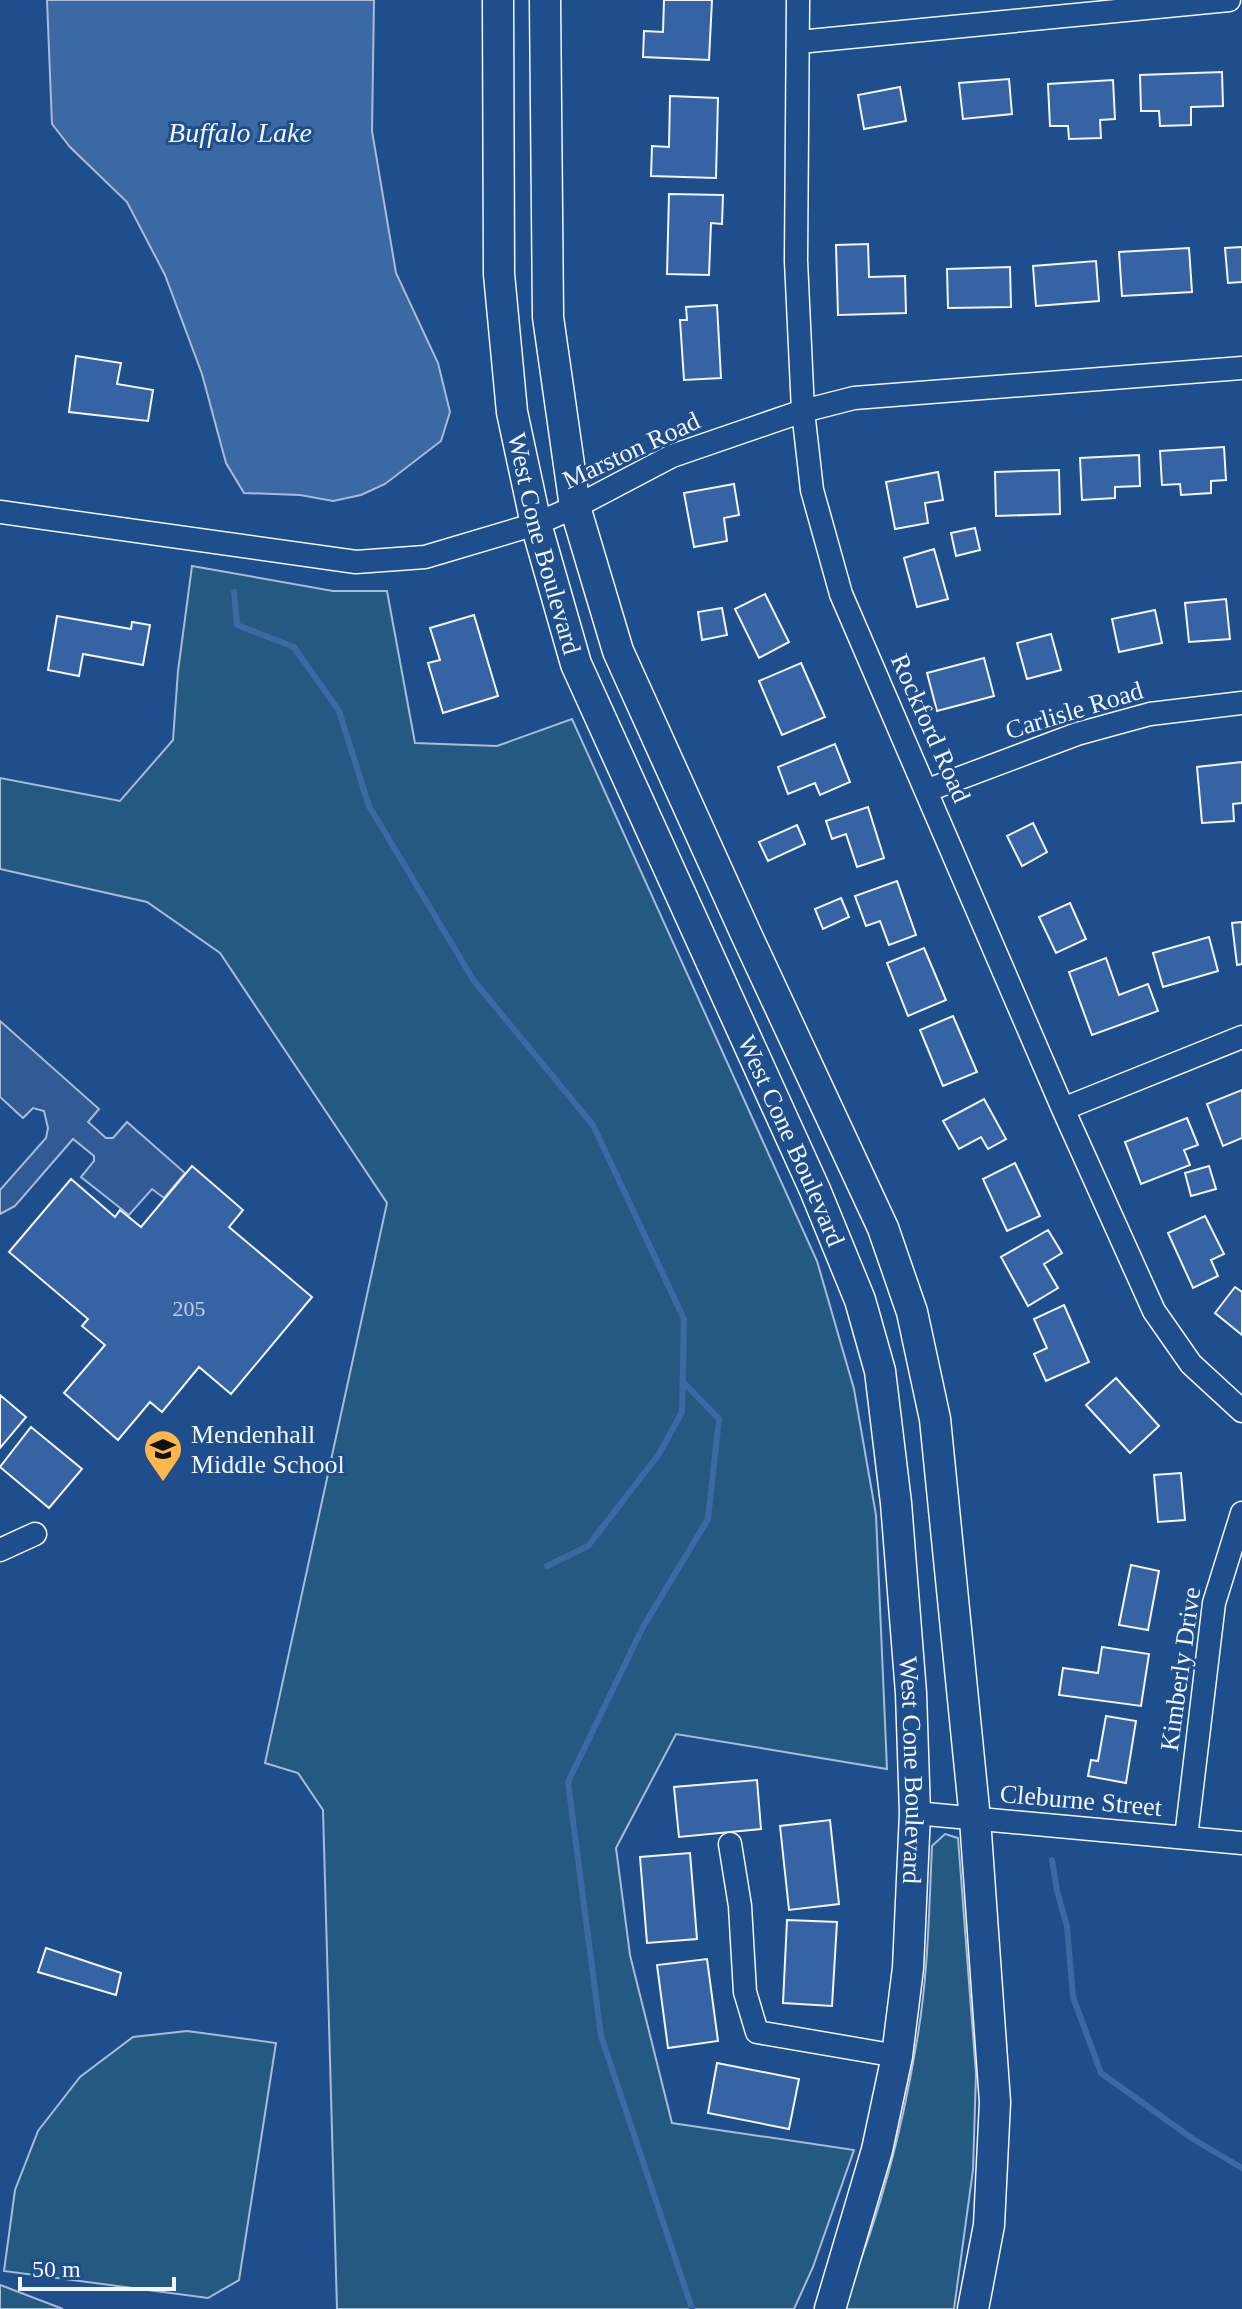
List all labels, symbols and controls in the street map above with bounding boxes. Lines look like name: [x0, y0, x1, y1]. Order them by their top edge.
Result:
water label: Buffalo Lake: [168, 117, 312, 148]
street label: Marston Road: [558, 406, 704, 495]
street label: West Cone Boulevard: [502, 430, 586, 658]
street label: Rockford Road: [885, 649, 976, 807]
street label: Carlisle Road: [1002, 676, 1146, 745]
street label: West Cone Boulevard: [732, 1031, 850, 1251]
house number: 205: [173, 1296, 206, 1321]
place label: Mendenhall Middle School: [191, 1420, 345, 1479]
school or university icon: Mendenhall Middle School: [142, 1428, 184, 1483]
street label: Kimberly Drive: [1155, 1585, 1206, 1753]
street label: West Cone Boulevard: [893, 1656, 929, 1885]
street label: Cleburne Street: [999, 1779, 1164, 1822]
scale bar: [20, 2241, 174, 2291]
text: 50 m: [32, 2256, 81, 2282]

